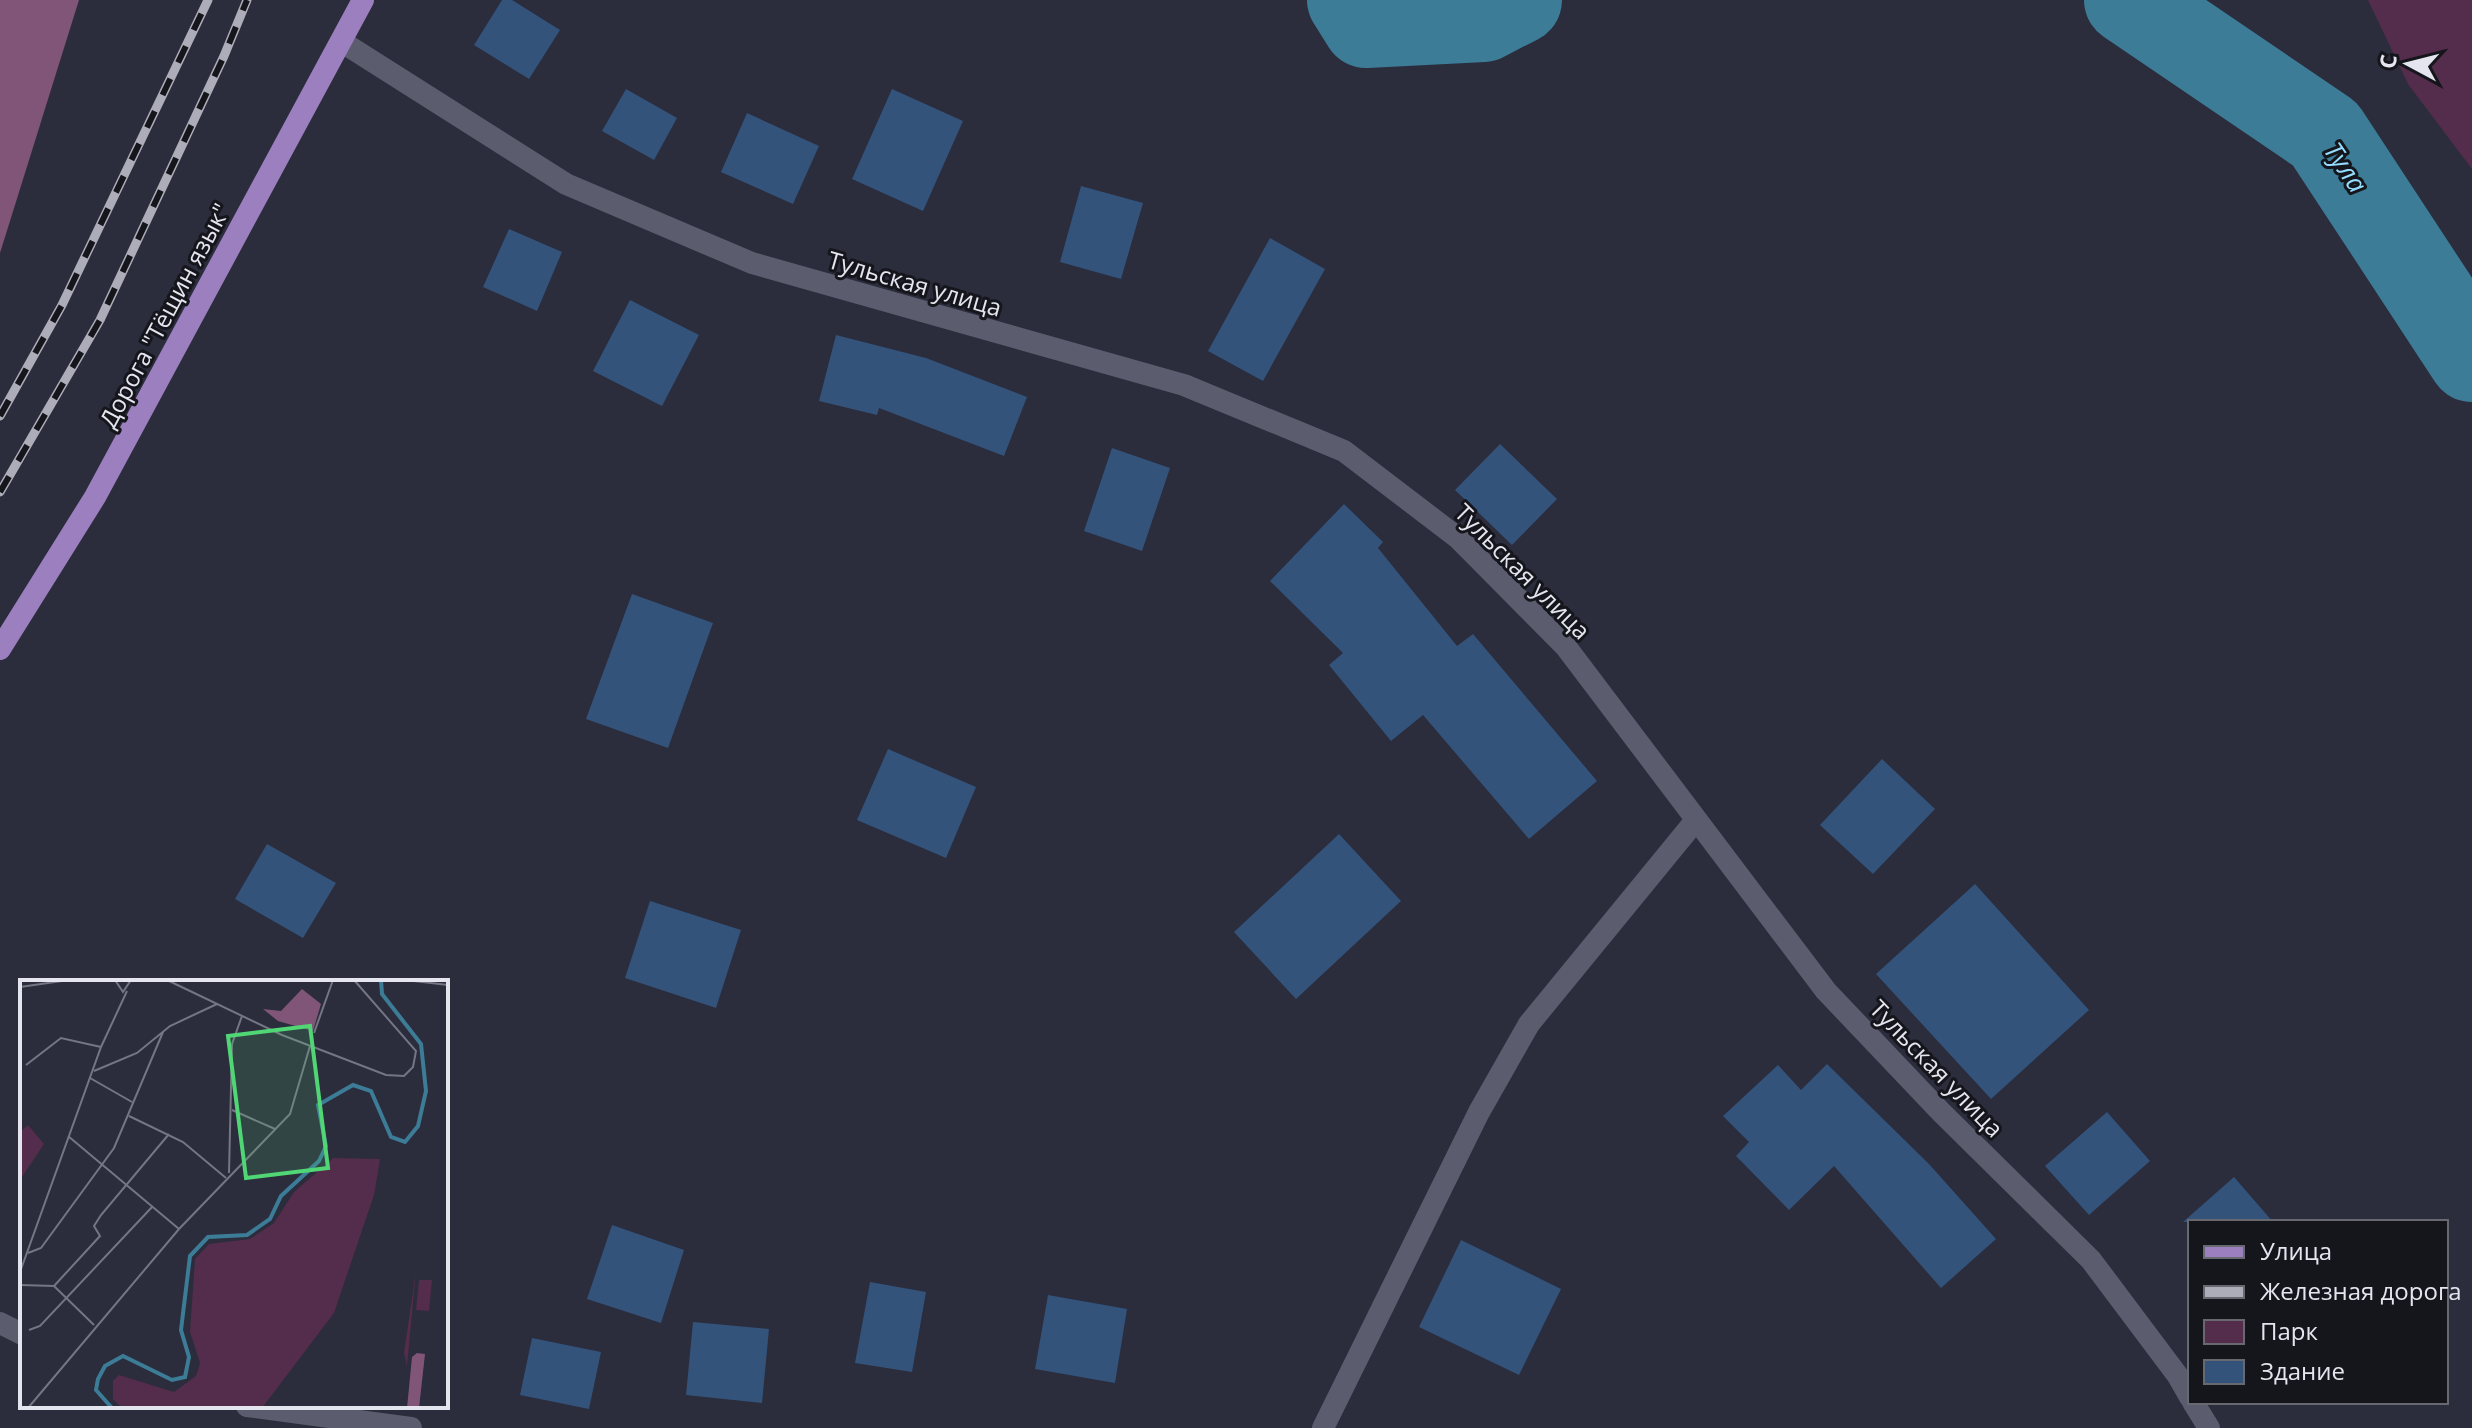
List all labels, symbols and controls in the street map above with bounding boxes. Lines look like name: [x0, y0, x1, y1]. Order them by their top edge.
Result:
north arrow: [2368, 24, 2448, 104]
text: С: [2371, 53, 2403, 70]
water label: Тула: [2316, 135, 2376, 200]
street label: Дорога "Тёщин язык": [91, 197, 237, 433]
street label: Тульская улица: [824, 242, 1006, 324]
street label: Тульская улица: [1448, 496, 1598, 646]
inset map: [20, 980, 448, 1408]
street label: Тульская улица: [1863, 992, 2011, 1144]
legend: [2188, 1220, 2448, 1404]
text: Улица: [2260, 1234, 2332, 1267]
text: Железная дорога: [2260, 1274, 2462, 1307]
text: Парк: [2260, 1314, 2318, 1347]
text: Здание: [2260, 1354, 2345, 1387]

